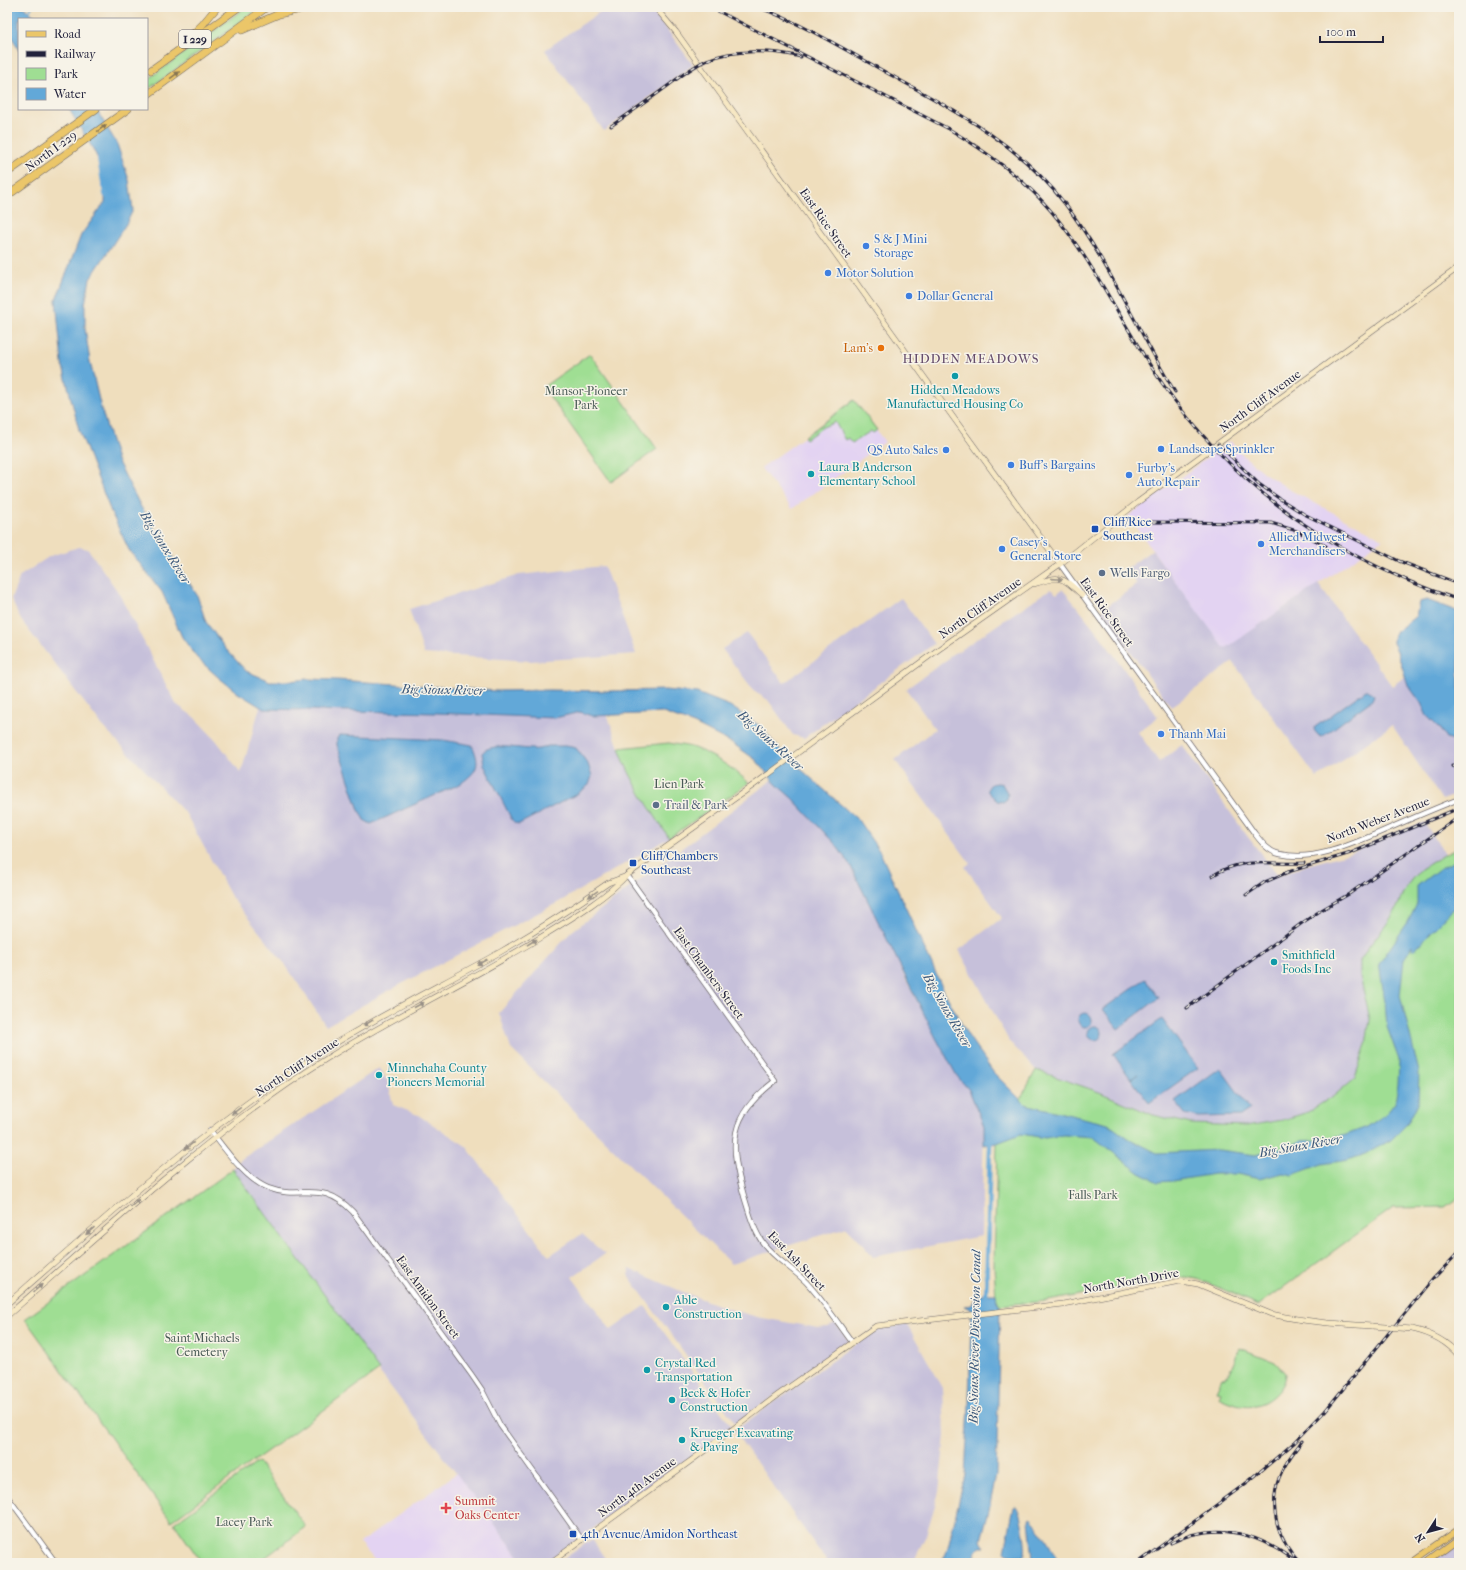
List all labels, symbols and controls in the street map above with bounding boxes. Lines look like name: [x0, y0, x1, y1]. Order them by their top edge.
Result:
legend: [18, 18, 148, 110]
scale bar: [1320, 18, 1383, 44]
text: 100 m: [1326, 25, 1356, 39]
text: Road: [54, 27, 81, 41]
road number: I 229: [179, 30, 211, 48]
text: Railway: [54, 47, 96, 61]
text: Park: [54, 67, 79, 81]
one-way arrow: [170, 71, 180, 79]
text: Water: [53, 87, 87, 101]
one-way arrow: [96, 124, 107, 132]
street label: North I-229: [23, 128, 79, 174]
street label: East Rice Street: [797, 185, 856, 261]
place label: S & J Mini Storage: [874, 232, 928, 260]
marker: S & J Mini Storage: [861, 241, 871, 251]
place label: Motor Solution: [836, 266, 914, 280]
marker: Motor Solution: [823, 268, 833, 278]
place label: Dollar General: [917, 289, 994, 303]
marker: Dollar General: [904, 291, 914, 301]
place label: Lam's: [843, 341, 874, 355]
marker: Lam's: [876, 343, 886, 353]
district label: HIDDEN MEADOWS: [902, 351, 1040, 366]
street label: North Cliff Avenue: [1217, 367, 1303, 435]
marker: Hidden Meadows Manufactured Housing Co: [950, 371, 960, 381]
place label: Hidden Meadows Manufactured Housing Co: [887, 383, 1023, 411]
park label: Mansor-Pioneer Park: [545, 384, 628, 412]
place label: Landscape Sprinkler: [1169, 442, 1275, 456]
place label: QS Auto Sales: [867, 443, 939, 457]
marker: Landscape Sprinkler: [1156, 444, 1166, 454]
marker: QS Auto Sales: [941, 445, 951, 455]
place label: Buff's Bargains: [1019, 458, 1096, 472]
place label: Laura B Anderson Elementary School: [819, 460, 916, 488]
marker: Buff's Bargains: [1006, 460, 1016, 470]
place label: Furby's Auto Repair: [1136, 461, 1200, 489]
marker: Laura B Anderson Elementary School: [806, 469, 816, 479]
marker: Furby's Auto Repair: [1124, 470, 1134, 480]
water label: Big Sioux River: [137, 507, 195, 588]
place label: Cliff/Rice Southeast: [1103, 515, 1154, 543]
marker: Cliff/Rice Southeast: [1090, 524, 1100, 534]
place label: Allied Midwest Merchandisers: [1268, 530, 1347, 558]
place label: Casey's General Store: [1010, 535, 1081, 563]
marker: Allied Midwest Merchandisers: [1256, 539, 1266, 549]
marker: Casey's General Store: [997, 544, 1007, 554]
place label: Wells Fargo: [1109, 566, 1170, 580]
marker: Wells Fargo: [1097, 568, 1107, 578]
street label: North Cliff Avenue: [936, 574, 1024, 642]
street label: East Rice Street: [1077, 575, 1137, 650]
one-way arrow: [1051, 576, 1063, 583]
water label: Big Sioux River: [400, 681, 486, 698]
water label: Big Sioux River: [734, 706, 808, 775]
place label: Thanh Mai: [1169, 727, 1226, 741]
marker: Thanh Mai: [1156, 729, 1166, 739]
park label: Lien Park: [654, 777, 705, 791]
street label: North Weber Avenue: [1325, 794, 1432, 846]
place label: Trail & Park: [664, 798, 728, 812]
marker: Trail & Park: [651, 800, 661, 810]
place label: Cliff/Chambers Southeast: [641, 849, 719, 877]
marker: Cliff/Chambers Southeast: [628, 858, 638, 868]
one-way arrow: [588, 890, 598, 898]
street label: East Chambers Street: [671, 924, 748, 1022]
one-way arrow: [526, 939, 538, 946]
place label: Smithfield Foods Inc: [1282, 948, 1335, 976]
marker: Smithfield Foods Inc: [1269, 957, 1279, 967]
one-way arrow: [476, 958, 488, 965]
water label: Big Sioux River: [920, 970, 975, 1051]
one-way arrow: [413, 1002, 424, 1008]
one-way arrow: [362, 1020, 374, 1027]
street label: North Cliff Avenue: [253, 1035, 342, 1099]
place label: Minnehaha County Pioneers Memorial: [387, 1061, 487, 1089]
marker: Minnehaha County Pioneers Memorial: [374, 1070, 384, 1080]
one-way arrow: [231, 1106, 241, 1114]
water label: Big Sioux River: [1257, 1131, 1344, 1160]
one-way arrow: [184, 1142, 195, 1151]
park label: Falls Park: [1068, 1188, 1119, 1202]
one-way arrow: [130, 1198, 141, 1207]
one-way arrow: [85, 1226, 96, 1235]
street label: East Ash Street: [765, 1228, 829, 1294]
water label: Big Sioux River Diversion Canal: [965, 1248, 984, 1425]
street label: East Amidon Street: [393, 1253, 463, 1342]
street label: North North Drive: [1082, 1266, 1180, 1296]
one-way arrow: [32, 1284, 43, 1293]
place label: Able Construction: [673, 1293, 742, 1321]
marker: Able Construction: [661, 1302, 671, 1312]
park label: Saint Michaels Cemetery: [165, 1331, 240, 1359]
place label: Crystal Red Transportation: [655, 1356, 733, 1384]
marker: Crystal Red Transportation: [642, 1365, 652, 1375]
place label: Beck & Hofer Construction: [680, 1386, 751, 1414]
marker: Beck & Hofer Construction: [667, 1395, 677, 1405]
place label: Krueger Excavating & Paving: [690, 1426, 794, 1454]
marker: Krueger Excavating & Paving: [677, 1435, 687, 1445]
street label: North 4th Avenue: [595, 1454, 679, 1520]
place label: Summit Oaks Center: [455, 1494, 520, 1522]
marker: Summit Oaks Center: [440, 1502, 452, 1514]
north arrow: [1408, 1512, 1448, 1552]
park label: Lacey Park: [216, 1515, 273, 1529]
place label: 4th Avenue/Amidon Northeast: [581, 1527, 739, 1541]
marker: 4th Avenue/Amidon Northeast: [568, 1529, 578, 1539]
text: N: [1412, 1530, 1428, 1545]

